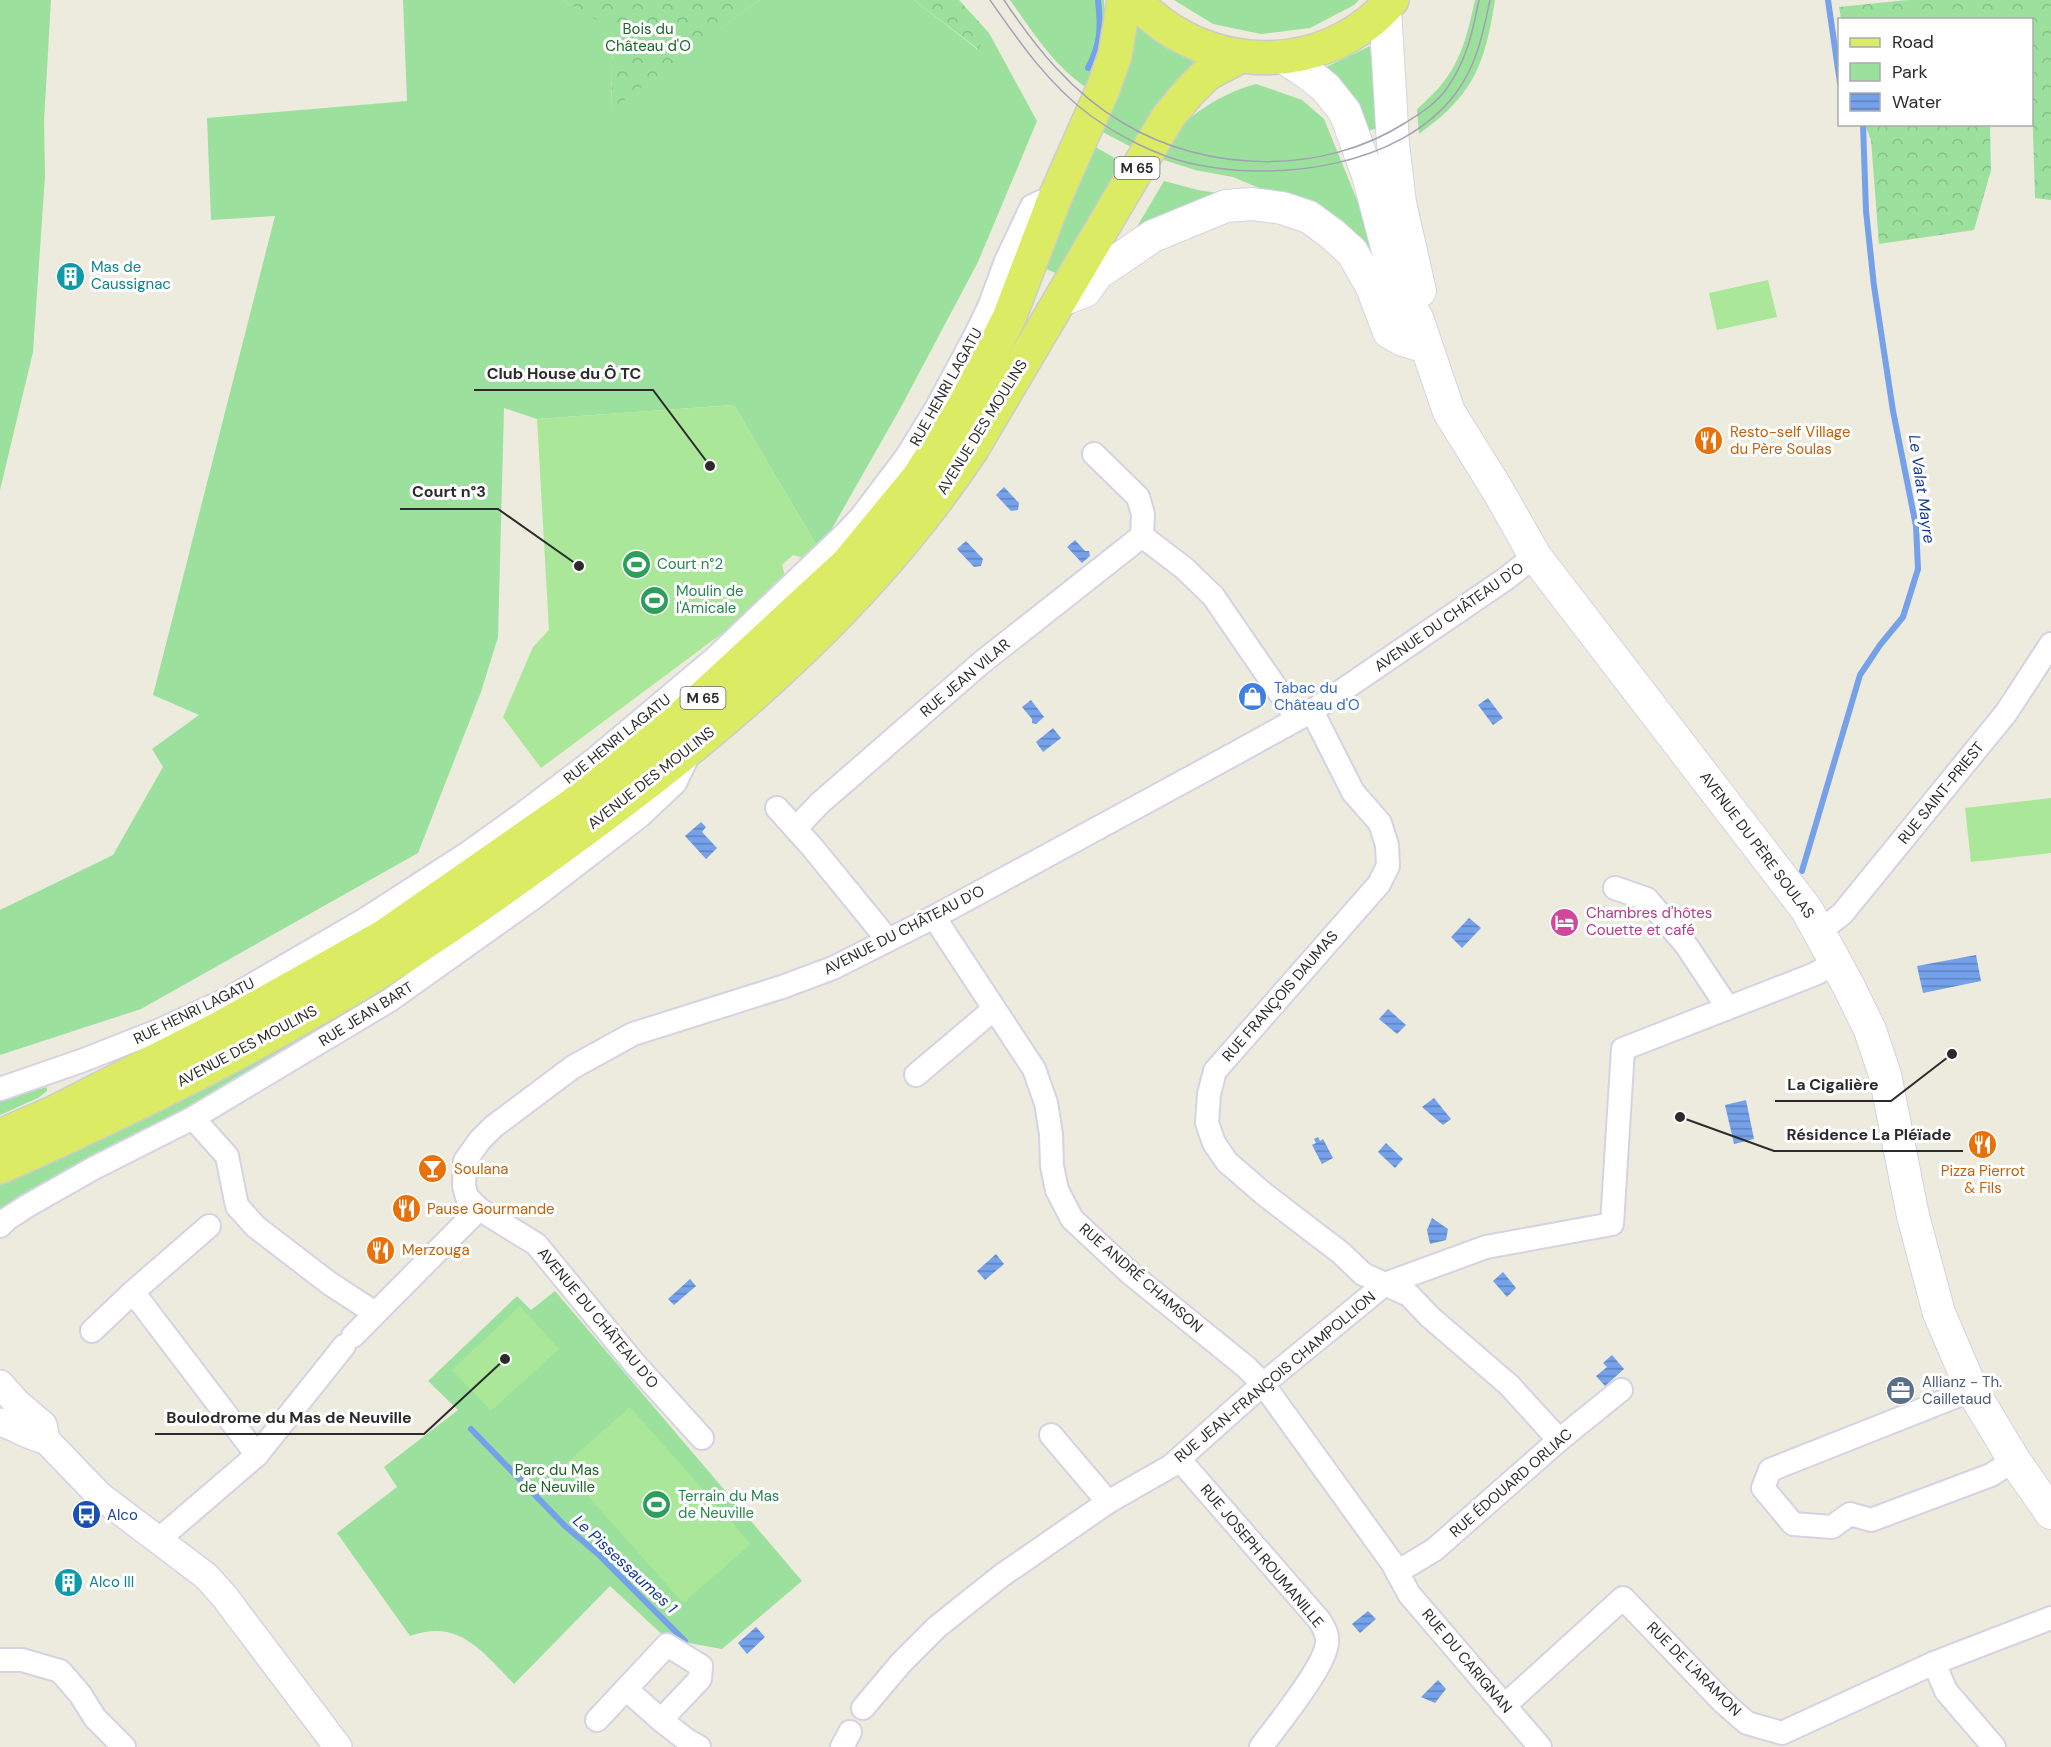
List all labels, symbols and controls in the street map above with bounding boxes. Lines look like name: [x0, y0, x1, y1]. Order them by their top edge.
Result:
legend: [1838, 18, 2033, 126]
park label: Bois du Château d'O: [605, 19, 691, 56]
text: Road: [1892, 30, 1934, 54]
text: Park: [1892, 60, 1928, 84]
text: Water: [1892, 90, 1942, 114]
road number: M 65: [1114, 157, 1160, 179]
place label: Mas de Caussignac: [91, 257, 171, 294]
building icon: Mas de Caussignac: [54, 260, 86, 292]
street label: RUE HENRI LAGATU: [905, 324, 987, 450]
street label: AVENUE DES MOULINS: [932, 355, 1032, 498]
callout: Club House du Ô TC: [474, 356, 653, 390]
text: Club House du Ô TC: [487, 363, 641, 384]
place label: Resto-self Village du Père Soulas: [1730, 422, 1850, 459]
restaurant icon: Resto-self Village du Père Soulas: [1693, 425, 1725, 457]
water label: Le Valat Mayre: [1904, 433, 1940, 545]
callout: Court n°3: [400, 475, 498, 509]
text: Court n°3: [412, 481, 486, 502]
sports icon: Court n°2: [620, 548, 652, 580]
place label: Court n°2: [657, 554, 723, 574]
street label: AVENUE DU CHÂTEAU D'O: [1370, 558, 1528, 676]
place label: Moulin de l'Amicale: [676, 581, 744, 618]
sports icon: Moulin de l'Amicale: [639, 584, 671, 616]
street label: RUE JEAN VILAR: [916, 634, 1014, 722]
place label: Tabac du Château d'O: [1274, 678, 1360, 715]
shop icon: Tabac du Château d'O: [1237, 681, 1269, 713]
road number: M 65: [680, 687, 726, 709]
street label: RUE HENRI LAGATU: [559, 690, 675, 788]
street label: AVENUE DES MOULINS: [584, 722, 719, 834]
street label: RUE SAINT-PRIEST: [1894, 738, 1988, 848]
street label: AVENUE DU PÈRE SOULAS: [1695, 767, 1819, 923]
street label: AVENUE DU CHÂTEAU D'O: [820, 881, 988, 979]
place label: Chambres d'hôtes Couette et café: [1586, 903, 1712, 940]
hotel icon: Chambres d'hôtes Couette et café: [1549, 906, 1581, 938]
street label: RUE FRANÇOIS DAUMAS: [1218, 926, 1343, 1066]
street label: RUE HENRI LAGATU: [130, 973, 258, 1049]
street label: RUE JEAN BART: [315, 977, 417, 1051]
street label: AVENUE DES MOULINS: [174, 1000, 321, 1091]
callout: La Cigalière: [1775, 1067, 1891, 1101]
text: La Cigalière: [1787, 1074, 1879, 1095]
callout: Résidence La Pléïade: [1774, 1117, 1963, 1151]
text: Résidence La Pléïade: [1787, 1124, 1951, 1145]
restaurant icon: Pizza Pierrot & Fils: [1967, 1128, 1999, 1160]
bar icon: Soulana: [417, 1153, 449, 1185]
place label: Soulana: [454, 1159, 508, 1179]
place label: Pizza Pierrot & Fils: [1941, 1161, 2025, 1198]
restaurant icon: Pause Gourmande: [390, 1193, 422, 1225]
place label: Pause Gourmande: [427, 1199, 555, 1219]
street label: RUE ANDRÉ CHAMSON: [1075, 1219, 1207, 1337]
restaurant icon: Merzouga: [365, 1234, 397, 1266]
place label: Merzouga: [402, 1240, 470, 1260]
street label: AVENUE DU CHÂTEAU D'O: [533, 1243, 663, 1393]
street label: RUE JEAN-FRANÇOIS CHAMPOLLION: [1170, 1287, 1380, 1467]
place label: Allianz - Th. Cailletaud: [1922, 1372, 2002, 1409]
office icon: Allianz - Th. Cailletaud: [1885, 1375, 1917, 1407]
callout: Boulodrome du Mas de Neuville: [155, 1400, 424, 1434]
text: Boulodrome du Mas de Neuville: [166, 1407, 412, 1428]
street label: RUE ÉDOUARD ORLIAC: [1445, 1424, 1577, 1542]
park label: Parc du Mas de Neuville: [515, 1460, 599, 1497]
street label: RUE JOSEPH ROUMANILLE: [1196, 1480, 1328, 1632]
place label: Terrain du Mas de Neuville: [678, 1486, 779, 1523]
sports icon: Terrain du Mas de Neuville: [641, 1489, 673, 1521]
bus stop icon: Alco: [70, 1499, 102, 1531]
place label: Alco: [107, 1505, 138, 1525]
water label: Le Pissessaumes 1: [568, 1510, 682, 1618]
building icon: Alco III: [52, 1566, 84, 1598]
place label: Alco III: [89, 1572, 134, 1592]
street label: RUE DU CARIGNAN: [1417, 1605, 1517, 1717]
street label: RUE DE L'ARAMON: [1642, 1617, 1746, 1721]

